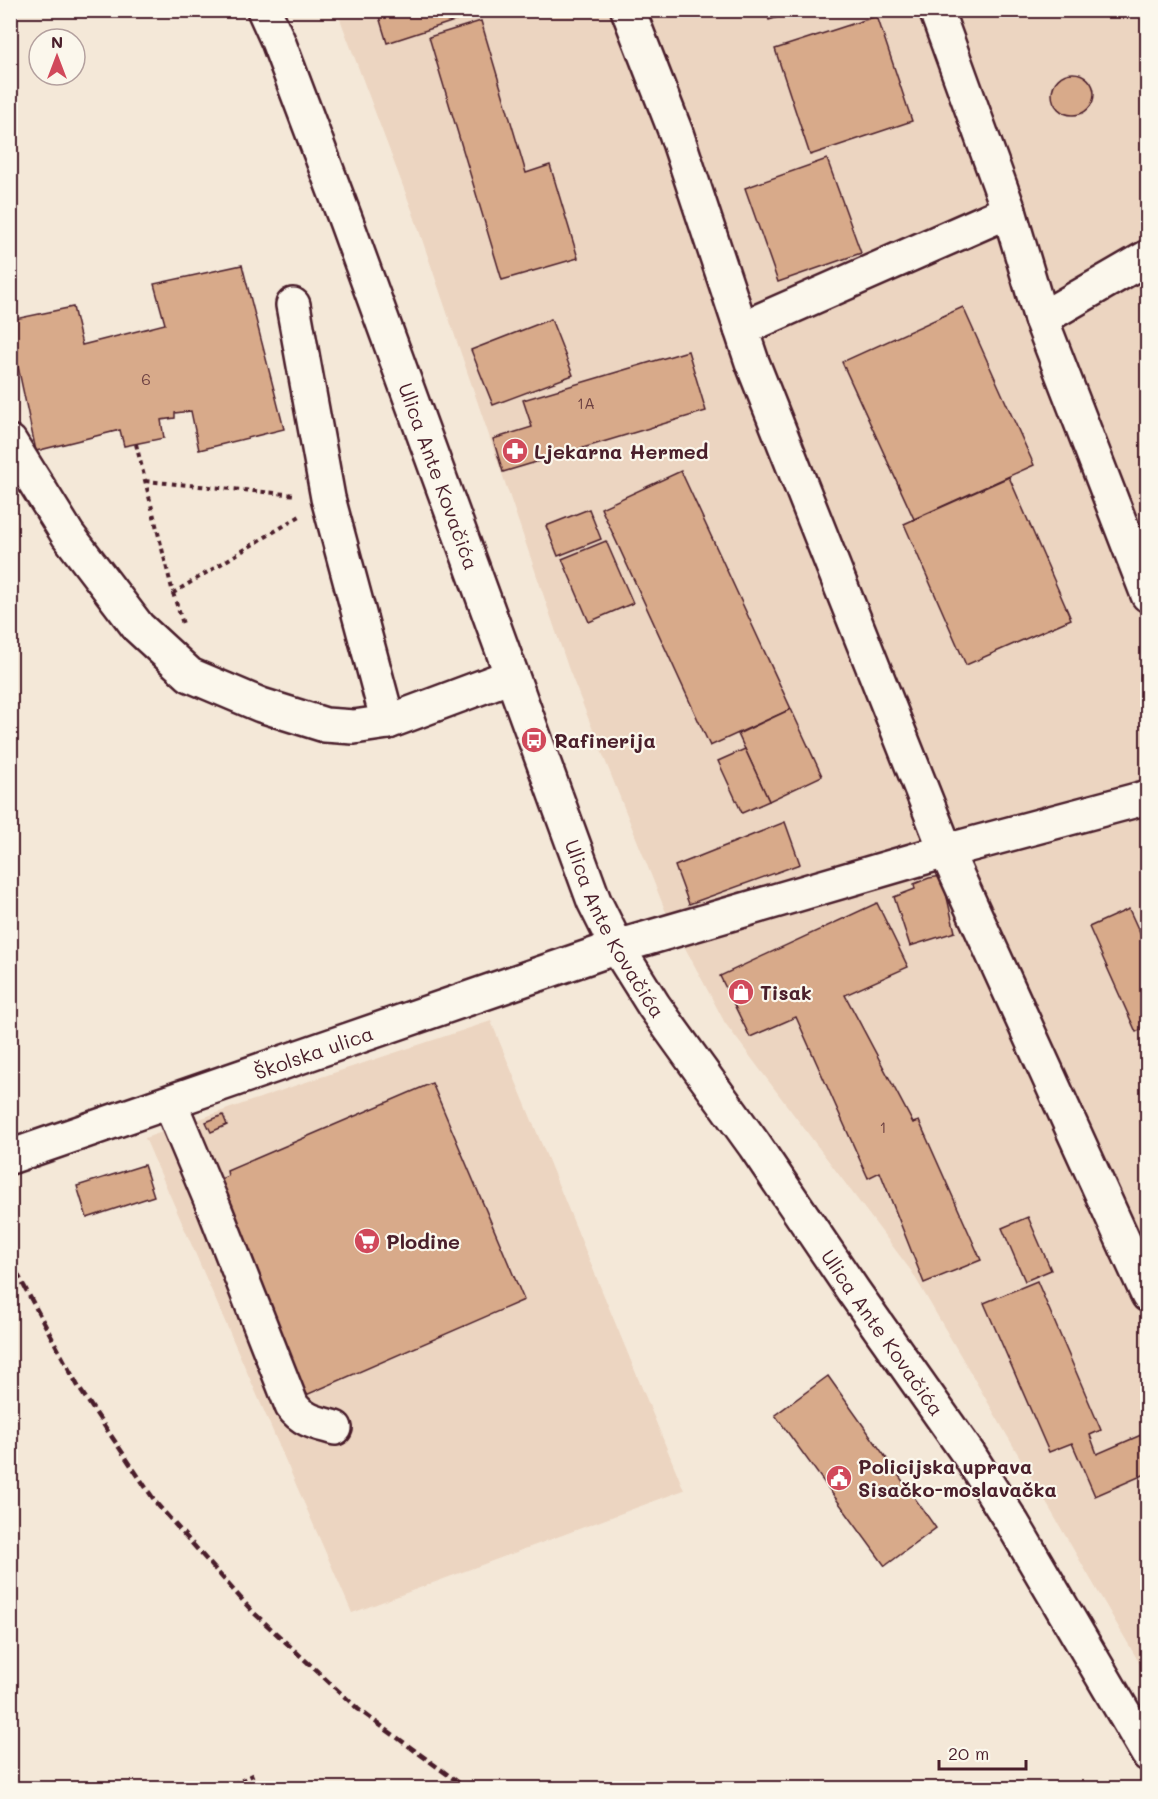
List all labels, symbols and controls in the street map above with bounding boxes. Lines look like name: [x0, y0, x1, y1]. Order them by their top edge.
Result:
north arrow: [27, 27, 87, 87]
text: N: [51, 31, 63, 52]
house number: 6: [141, 368, 151, 389]
street label: Ulica Ante Kovačića: [393, 379, 485, 573]
house number: 1A: [577, 392, 595, 413]
pharmacy icon: Ljekarna Hermed: [500, 436, 530, 466]
place label: Ljekarna Hermed: [534, 438, 709, 464]
bus stop icon: Rafinerija: [519, 725, 549, 755]
place label: Rafinerija: [554, 727, 656, 753]
street label: Ulica Ante Kovačića: [560, 836, 671, 1023]
shop icon: Tisak: [726, 977, 756, 1007]
place label: Tisak: [760, 979, 812, 1005]
street label: Školska ulica: [250, 1019, 376, 1085]
house number: 1: [879, 1116, 887, 1137]
supermarket icon: Plodine: [352, 1226, 382, 1256]
place label: Plodine: [386, 1228, 460, 1254]
street label: Ulica Ante Kovačića: [816, 1244, 950, 1421]
place label: Policijska uprava Sisačko-moslavačka: [858, 1453, 1057, 1502]
public building icon: Policijska uprava Sisačko-moslavačka: [824, 1463, 854, 1493]
scale bar: [939, 1733, 1026, 1771]
text: 20 m: [948, 1741, 989, 1765]

